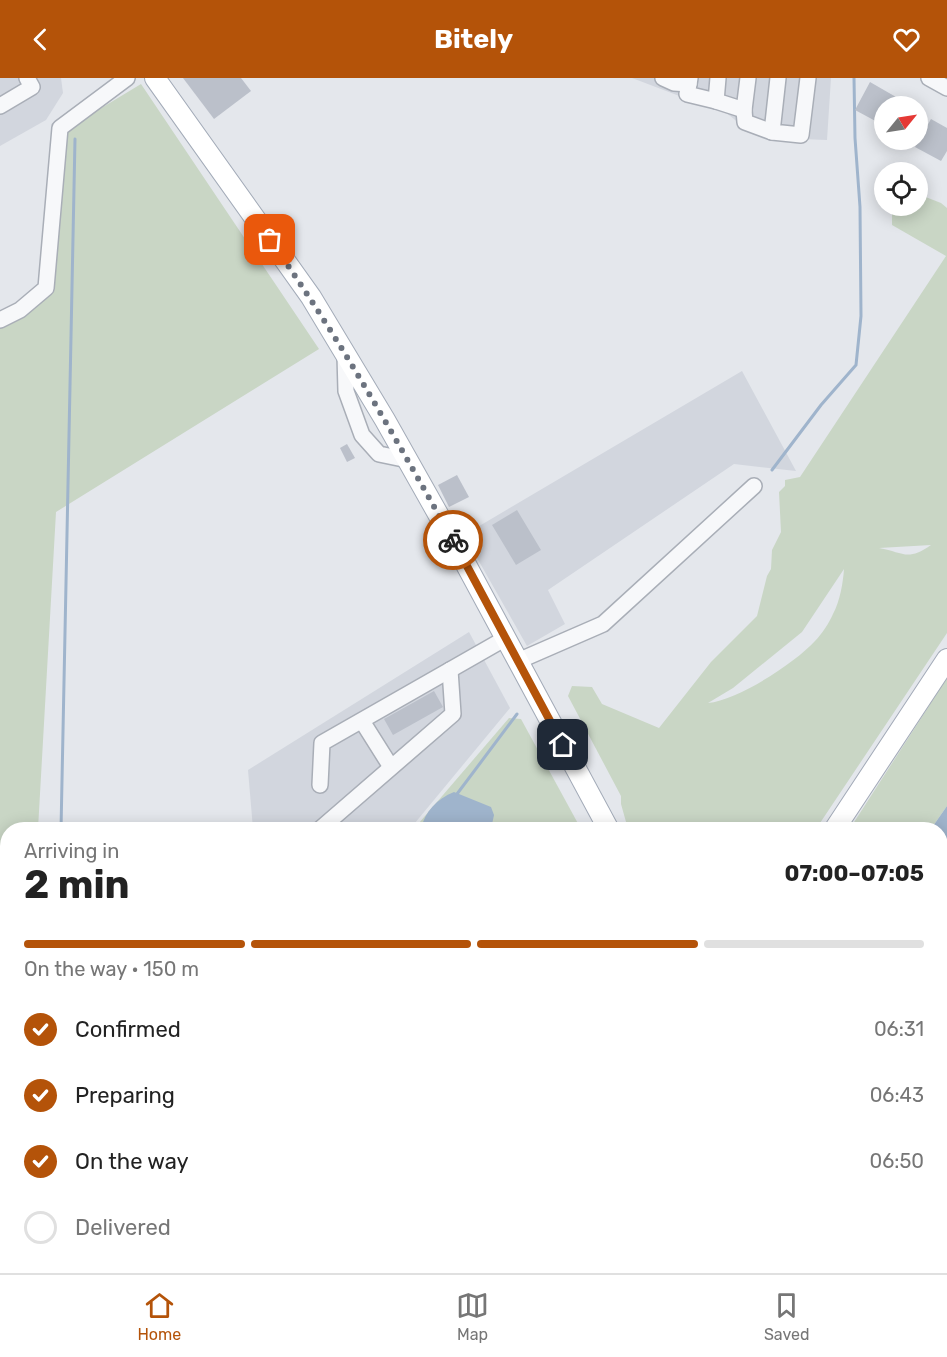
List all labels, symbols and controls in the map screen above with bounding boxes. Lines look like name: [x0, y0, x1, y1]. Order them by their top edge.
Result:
icon: back: [24, 23, 57, 56]
text: Bitely: [434, 23, 513, 55]
icon: heart: [890, 23, 923, 56]
north arrow: [874, 96, 928, 150]
map controls: [874, 96, 928, 216]
button: locate: [874, 162, 928, 216]
pin: [244, 214, 295, 265]
icon: bag: [253, 223, 286, 256]
courier: [423, 510, 483, 570]
icon: bike: [437, 524, 470, 557]
pin: [537, 719, 588, 770]
icon: home: [546, 728, 579, 761]
text: Arriving in: [24, 839, 119, 863]
text: 07:00–07:05: [784, 860, 924, 887]
text: 2 min: [24, 862, 130, 908]
text: On the way · 150 m: [24, 957, 199, 981]
icon: check: [24, 1013, 57, 1046]
text: Confirmed: [75, 1016, 181, 1043]
text: 06:31: [874, 1017, 924, 1041]
icon: check: [24, 1079, 57, 1112]
text: Preparing: [75, 1082, 175, 1109]
text: 06:43: [870, 1083, 924, 1107]
icon: check: [24, 1145, 57, 1178]
text: On the way: [75, 1148, 189, 1175]
text: 06:50: [870, 1149, 924, 1173]
text: Delivered: [75, 1214, 171, 1241]
tab: Home: [137, 1289, 181, 1344]
tab: Map: [456, 1289, 489, 1344]
tab: Saved: [764, 1289, 810, 1344]

